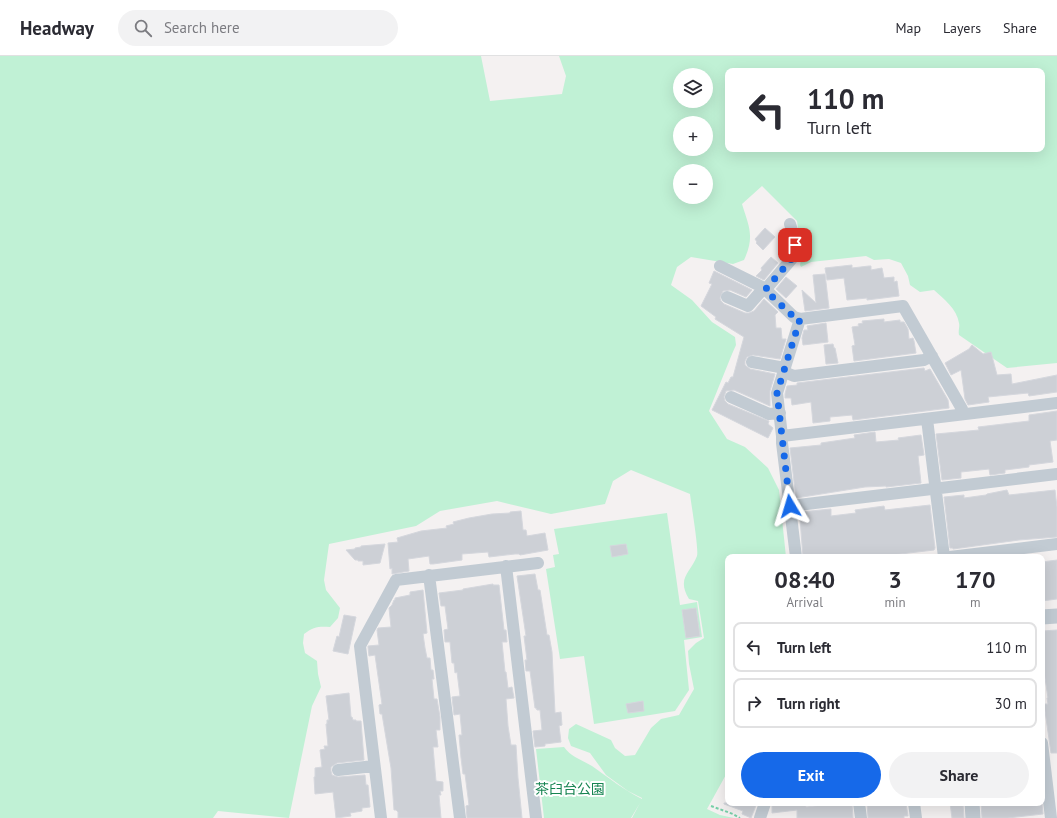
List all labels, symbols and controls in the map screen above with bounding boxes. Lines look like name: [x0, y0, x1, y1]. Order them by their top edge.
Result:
search box: [118, 10, 398, 46]
text: Headway: [20, 16, 94, 40]
icon: search: [132, 17, 154, 39]
text: Search here: [164, 18, 240, 37]
text: Map: [895, 19, 921, 37]
text: Layers: [943, 19, 981, 37]
text: Share: [1003, 19, 1037, 37]
map controls: [673, 68, 713, 204]
button: layers: [673, 68, 713, 108]
text: 110 m: [807, 80, 884, 117]
icon: left: [741, 84, 793, 136]
button: +: [673, 116, 713, 156]
text: Turn left: [807, 116, 872, 139]
button: −: [673, 164, 713, 204]
pin: [778, 228, 812, 262]
icon: arrive: [784, 234, 806, 256]
position arrow: [769, 485, 811, 527]
text: 08:40: [774, 564, 835, 595]
text: 3: [888, 564, 902, 595]
text: 170: [955, 564, 996, 595]
text: Arrival: [787, 594, 823, 611]
text: min: [884, 594, 906, 611]
text: m: [970, 594, 981, 611]
icon: left: [743, 636, 765, 658]
text: Turn left: [777, 638, 831, 657]
text: 110 m: [986, 638, 1027, 657]
icon: right: [743, 692, 765, 714]
text: Turn right: [777, 694, 840, 713]
text: 30 m: [994, 694, 1027, 713]
button: Exit: [741, 752, 881, 798]
button: Share: [889, 752, 1029, 798]
park label: 茶臼台公園: [535, 780, 605, 798]

